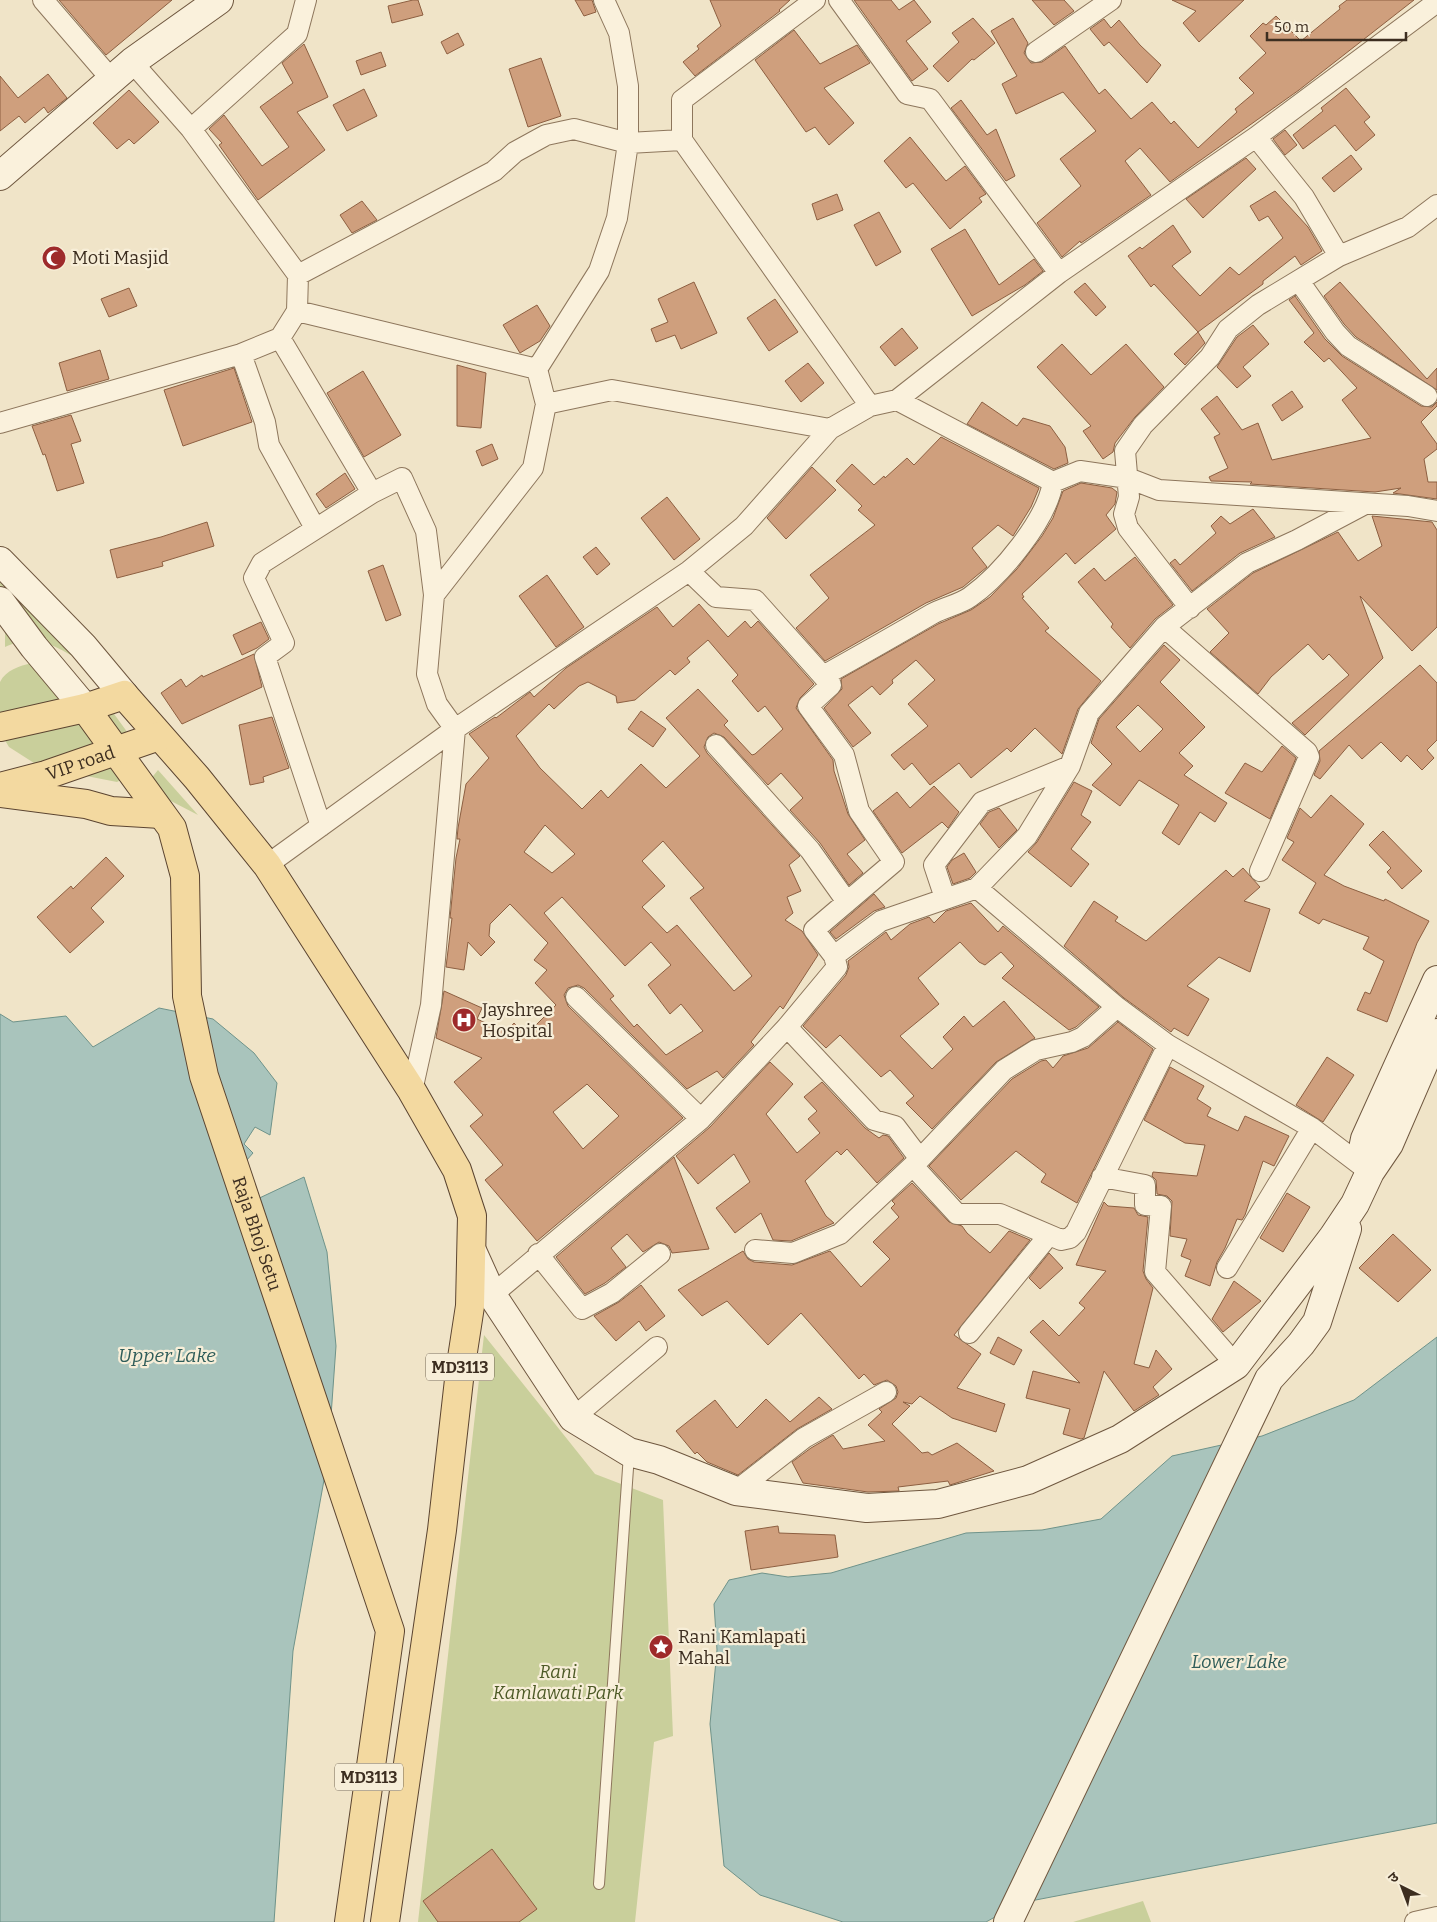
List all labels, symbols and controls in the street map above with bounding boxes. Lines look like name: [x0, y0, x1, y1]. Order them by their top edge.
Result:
scale bar: [1267, 10, 1406, 42]
text: 50 m: [1274, 18, 1310, 36]
mosque icon: Moti Masjid: [41, 245, 67, 271]
place label: Moti Masjid: [72, 247, 169, 269]
street label: VIP road: [43, 741, 118, 785]
place label: Jayshree Hospital: [481, 999, 553, 1042]
hospital icon: Jayshree Hospital: [451, 1007, 477, 1033]
street label: Raja Bhoj Setu: [227, 1174, 286, 1294]
water label: Upper Lake: [118, 1344, 216, 1367]
road number: MD3113: [426, 1354, 494, 1380]
place label: Rani Kamlapati Mahal: [678, 1626, 806, 1669]
place icon: Rani Kamlapati Mahal: [648, 1634, 674, 1660]
water label: Lower Lake: [1191, 1650, 1287, 1673]
park label: Rani Kamlawati Park: [493, 1661, 623, 1704]
road number: MD3113: [335, 1764, 403, 1790]
north arrow: [1377, 1862, 1427, 1912]
text: उ: [1385, 1868, 1403, 1887]

